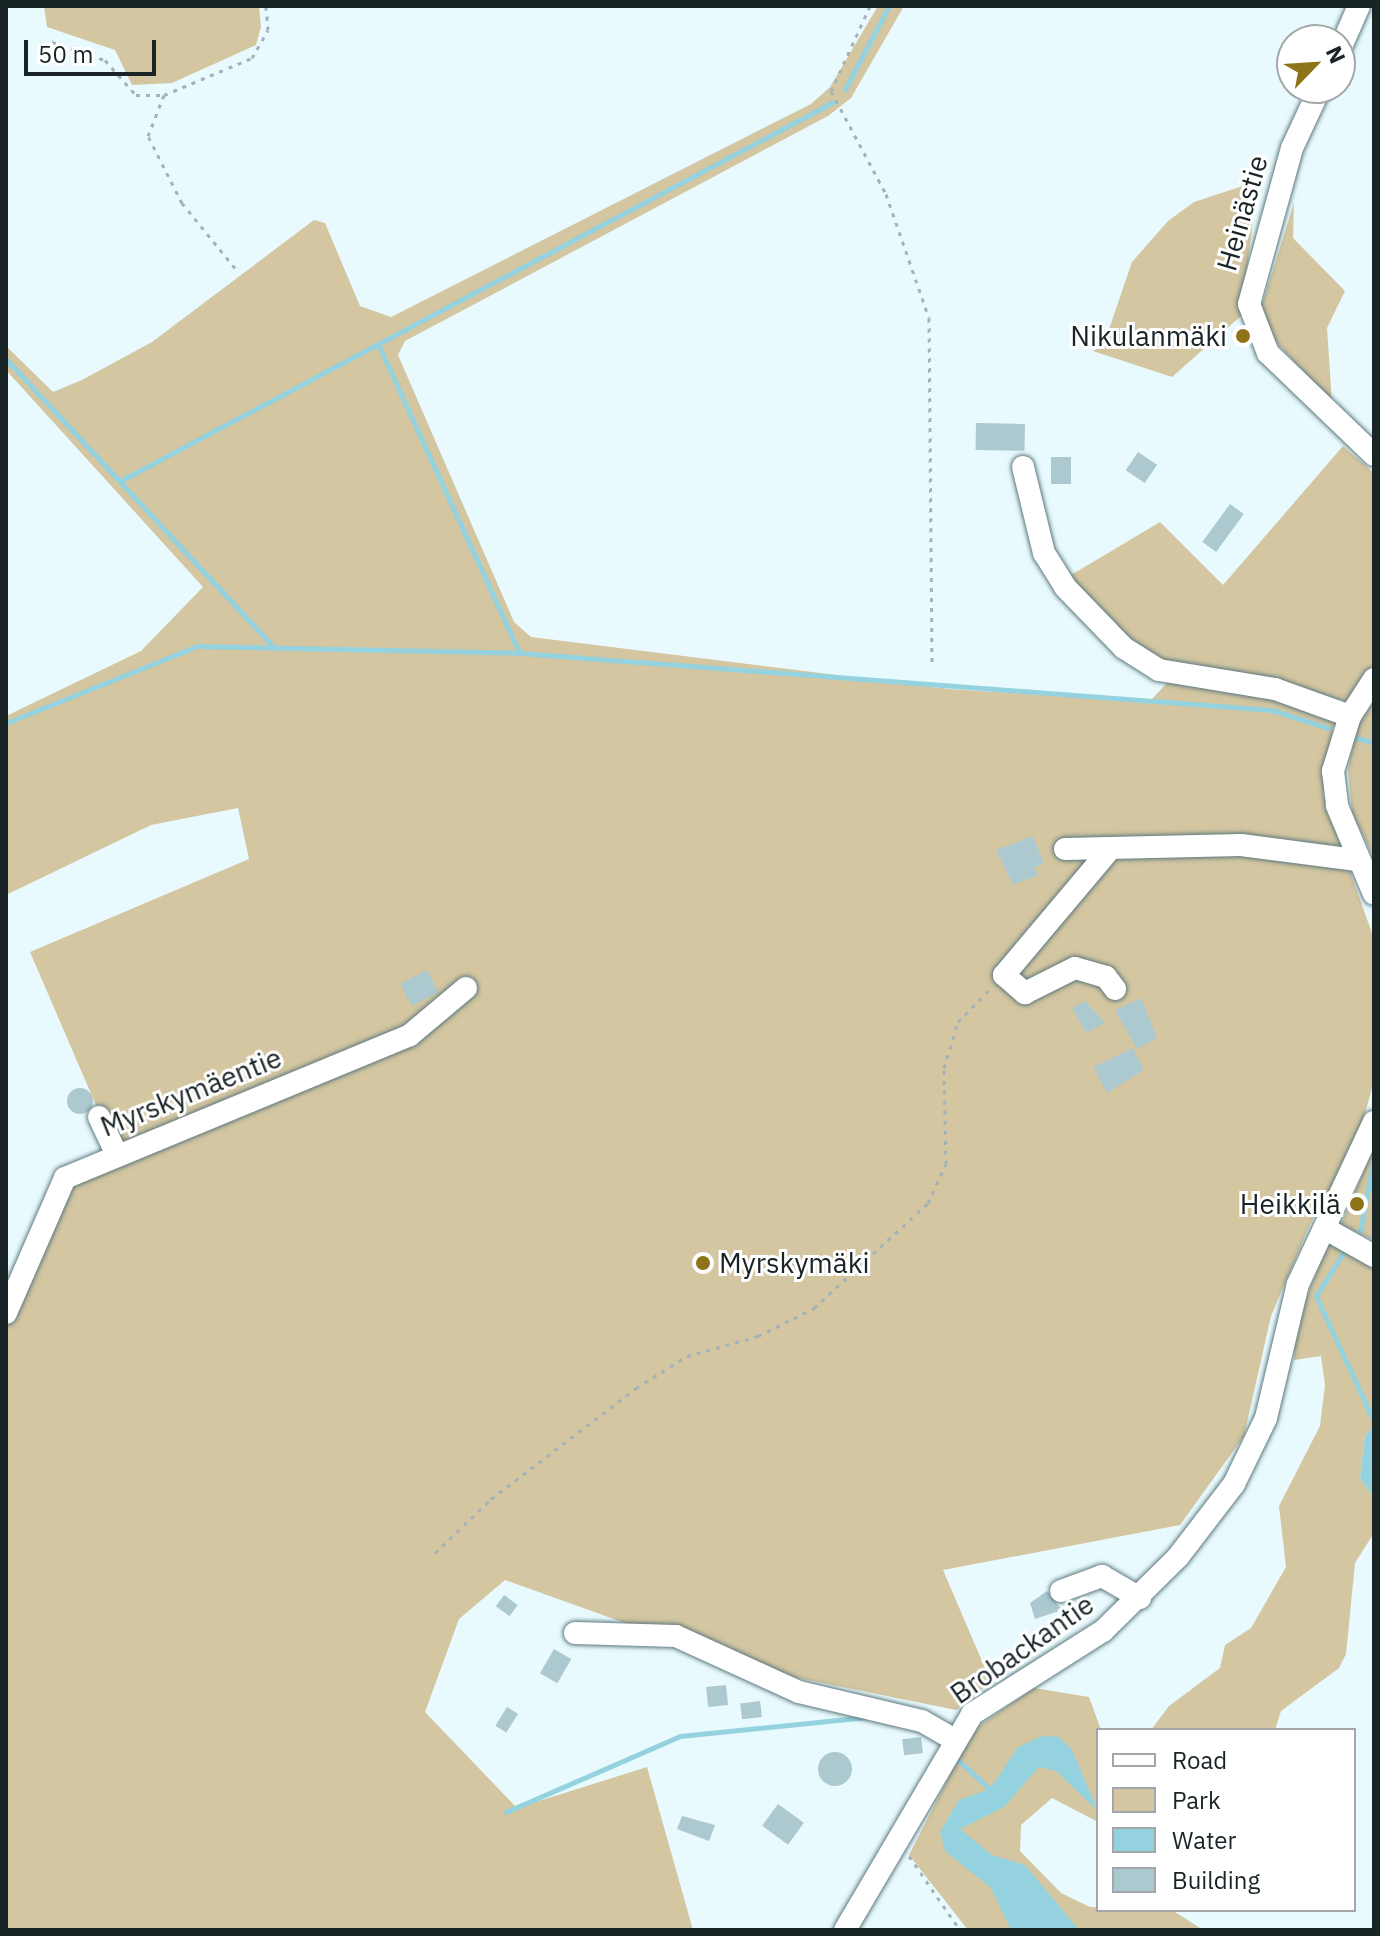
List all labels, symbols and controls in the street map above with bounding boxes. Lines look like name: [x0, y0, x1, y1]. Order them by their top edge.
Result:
scale bar: [28, 24, 160, 74]
north arrow: [1276, 24, 1356, 104]
text: 50 m: [38, 38, 93, 70]
text: N: [1320, 41, 1353, 68]
street label: Heinästie: [1209, 151, 1275, 275]
place label: Nikulanmäki: [1070, 319, 1227, 353]
marker: Nikulanmäki: [1234, 327, 1252, 345]
street label: Myrskymäentie: [96, 1040, 286, 1144]
place label: Heikkilä: [1240, 1187, 1341, 1221]
marker: Heikkilä: [1348, 1195, 1366, 1213]
place label: Myrskymäki: [719, 1246, 869, 1280]
marker: Myrskymäki: [694, 1254, 712, 1272]
street label: Brobackantie: [944, 1587, 1100, 1711]
legend: [1096, 1728, 1356, 1912]
text: Road: [1172, 1744, 1227, 1776]
text: Park: [1172, 1784, 1221, 1816]
text: Water: [1172, 1824, 1236, 1856]
text: Building: [1172, 1864, 1260, 1896]

